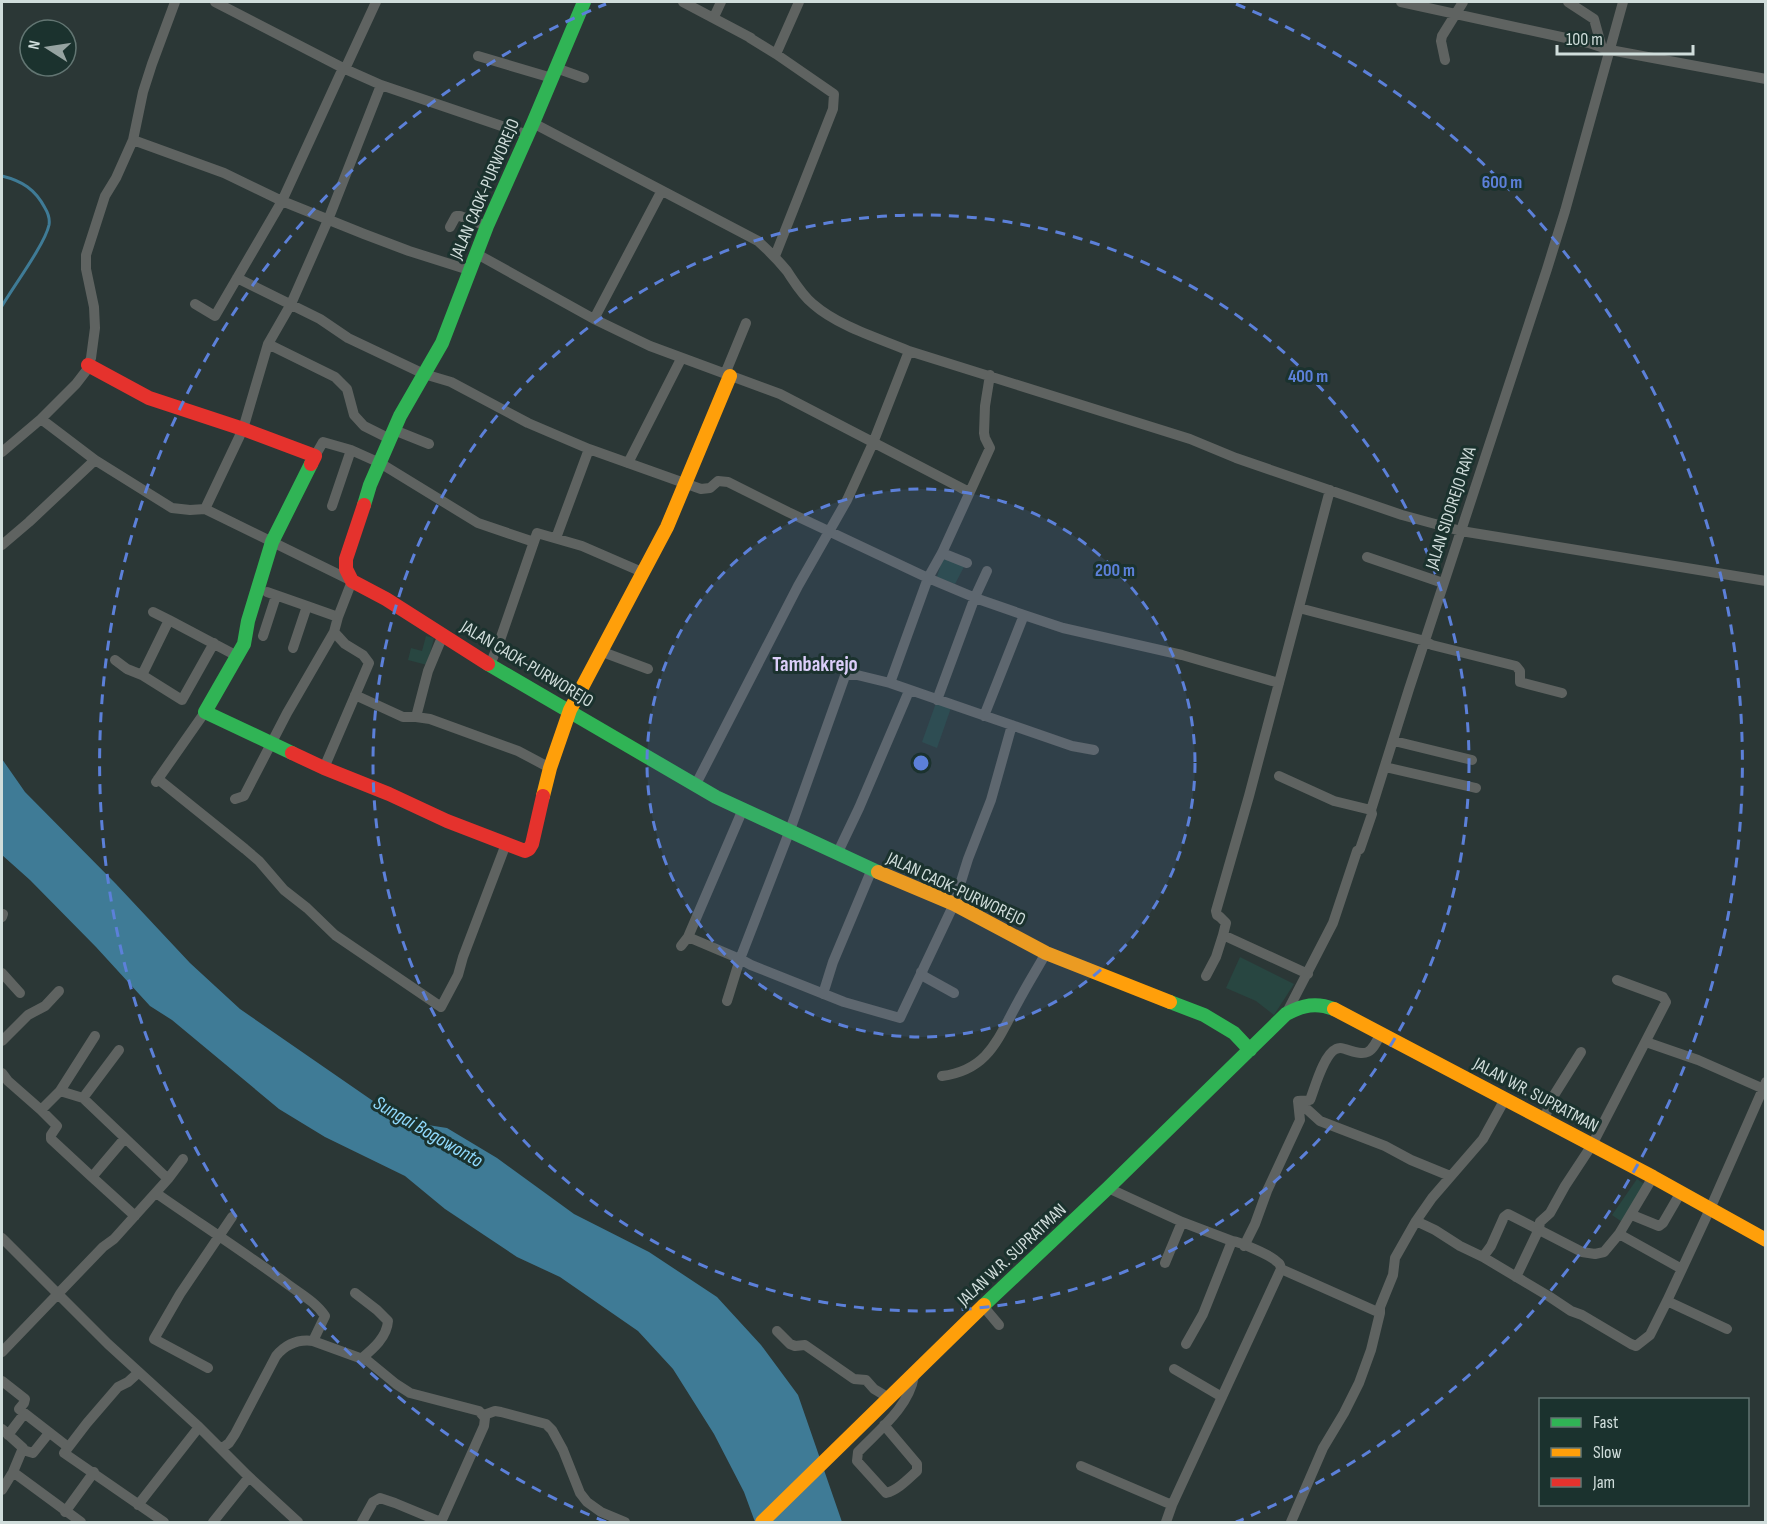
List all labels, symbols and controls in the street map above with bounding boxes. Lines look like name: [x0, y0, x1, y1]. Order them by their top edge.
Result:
north arrow: [18, 18, 78, 78]
scale bar: [1557, 18, 1694, 56]
text: 100 m: [1566, 29, 1603, 50]
text: N: [25, 39, 45, 51]
street label: JALAN CAOK-PURWOREJO: [445, 116, 524, 263]
text: 600 m: [1482, 172, 1522, 193]
text: 400 m: [1288, 366, 1328, 387]
street label: JALAN SIDOREJO RAYA: [1421, 444, 1481, 573]
text: 200 m: [1095, 560, 1135, 581]
street label: JALAN CAOK-PURWOREJO: [456, 616, 597, 712]
district label: Tambakrejo: [772, 652, 858, 677]
centre of rings: [911, 753, 931, 773]
street label: JALAN CAOK-PURWOREJO: [882, 847, 1029, 930]
street label: JALAN WR. SUPRATMAN: [1469, 1053, 1602, 1137]
water label: Sungai Bogowonto: [369, 1091, 487, 1173]
street label: JALAN W.R. SUPRATMAN: [953, 1199, 1071, 1311]
legend: [1539, 1398, 1749, 1506]
text: Fast: [1593, 1412, 1619, 1433]
text: Slow: [1593, 1442, 1622, 1463]
text: Jam: [1592, 1472, 1615, 1493]

